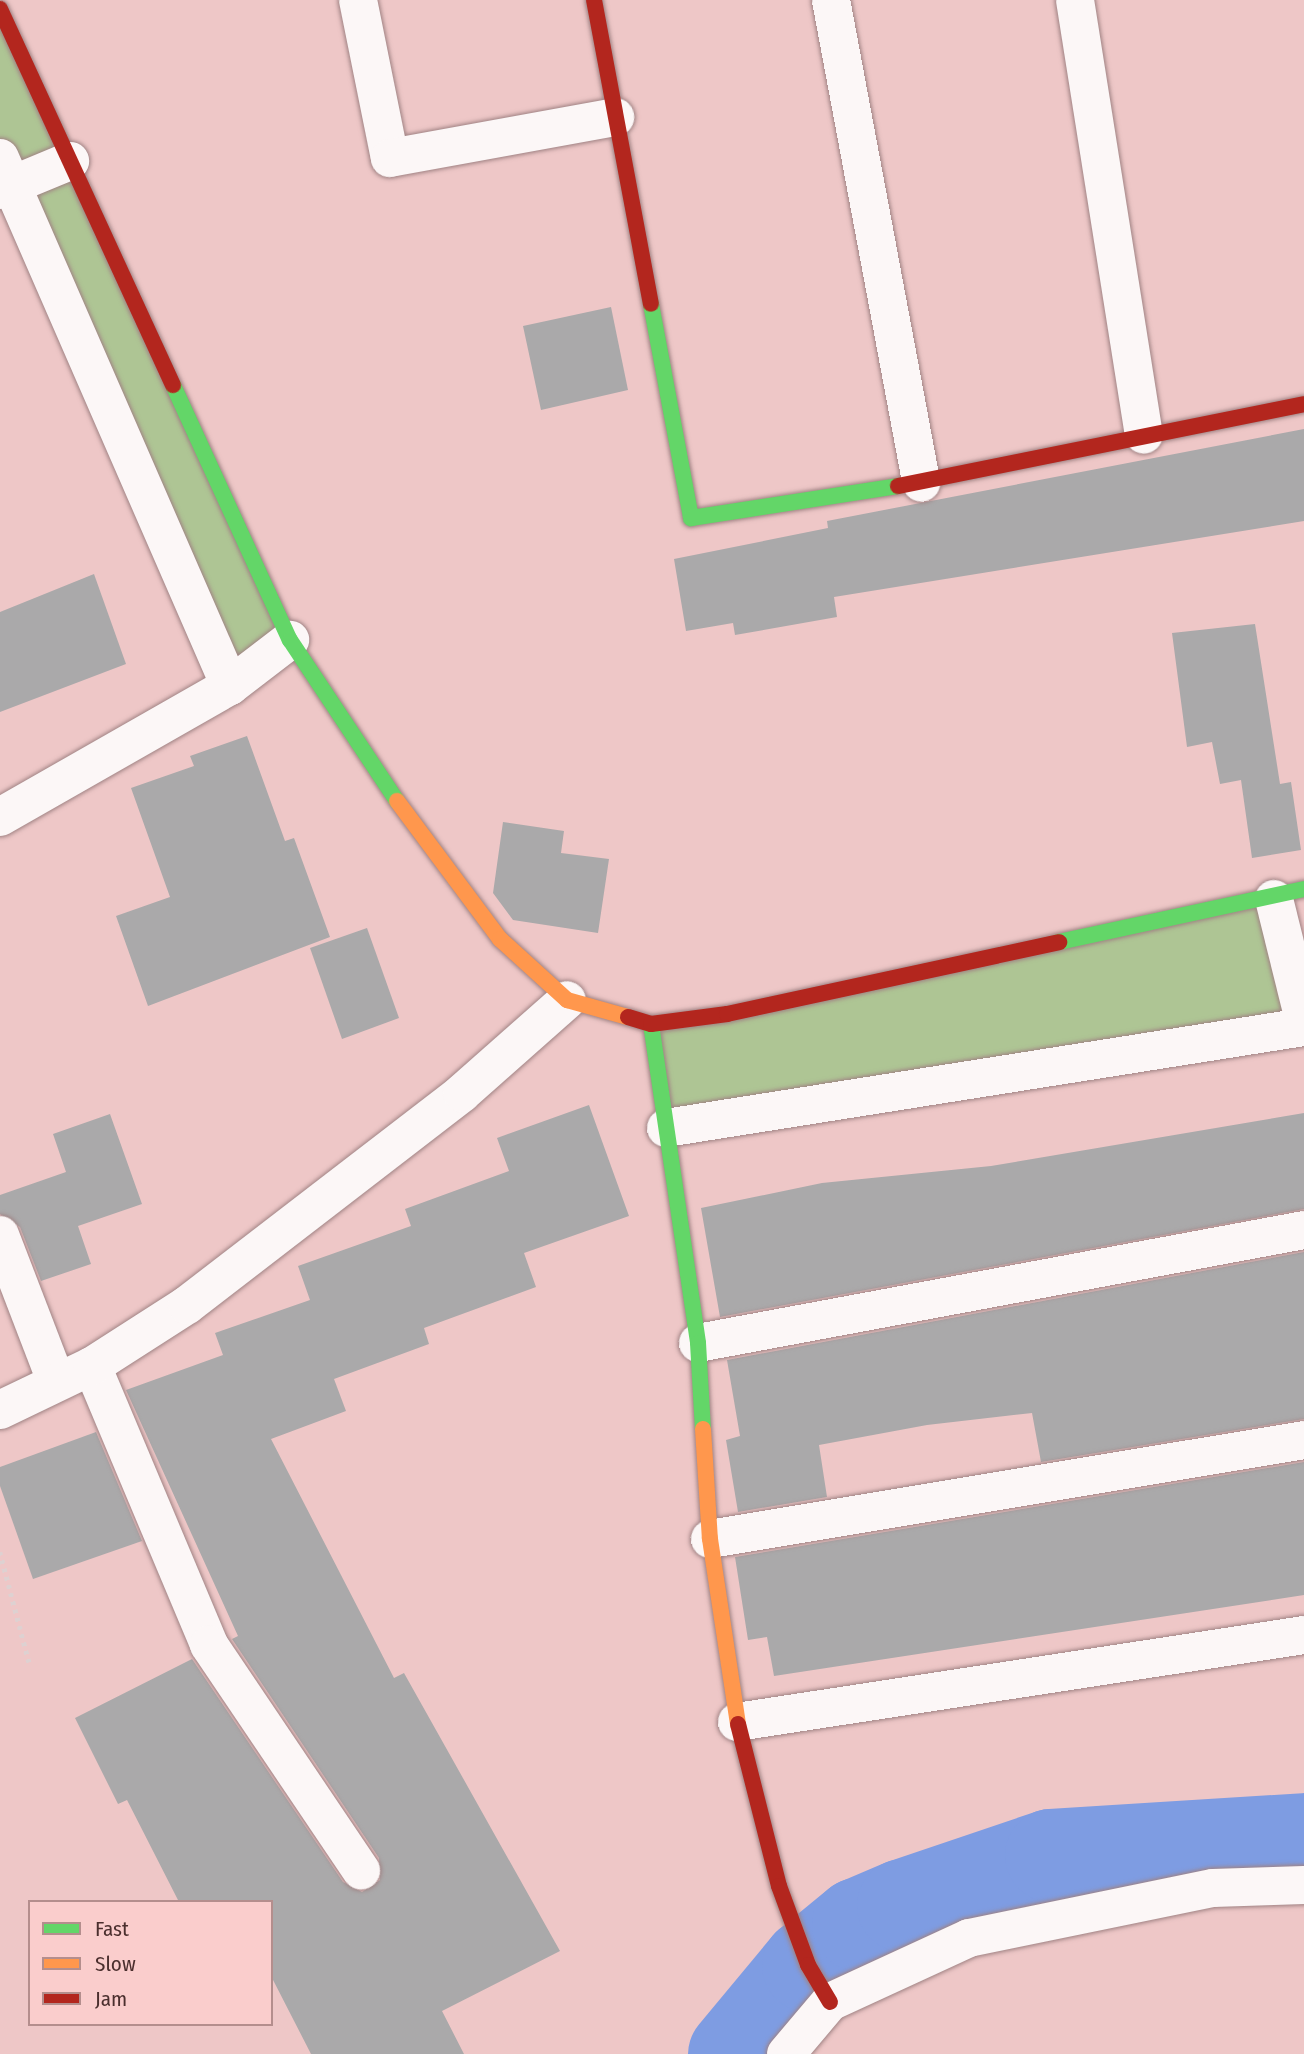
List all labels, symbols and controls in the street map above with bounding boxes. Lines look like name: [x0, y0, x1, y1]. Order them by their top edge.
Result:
legend: [28, 1900, 273, 2026]
text: Fast: [95, 1916, 129, 1942]
text: Slow: [95, 1951, 136, 1977]
text: Jam: [95, 1986, 127, 2012]

